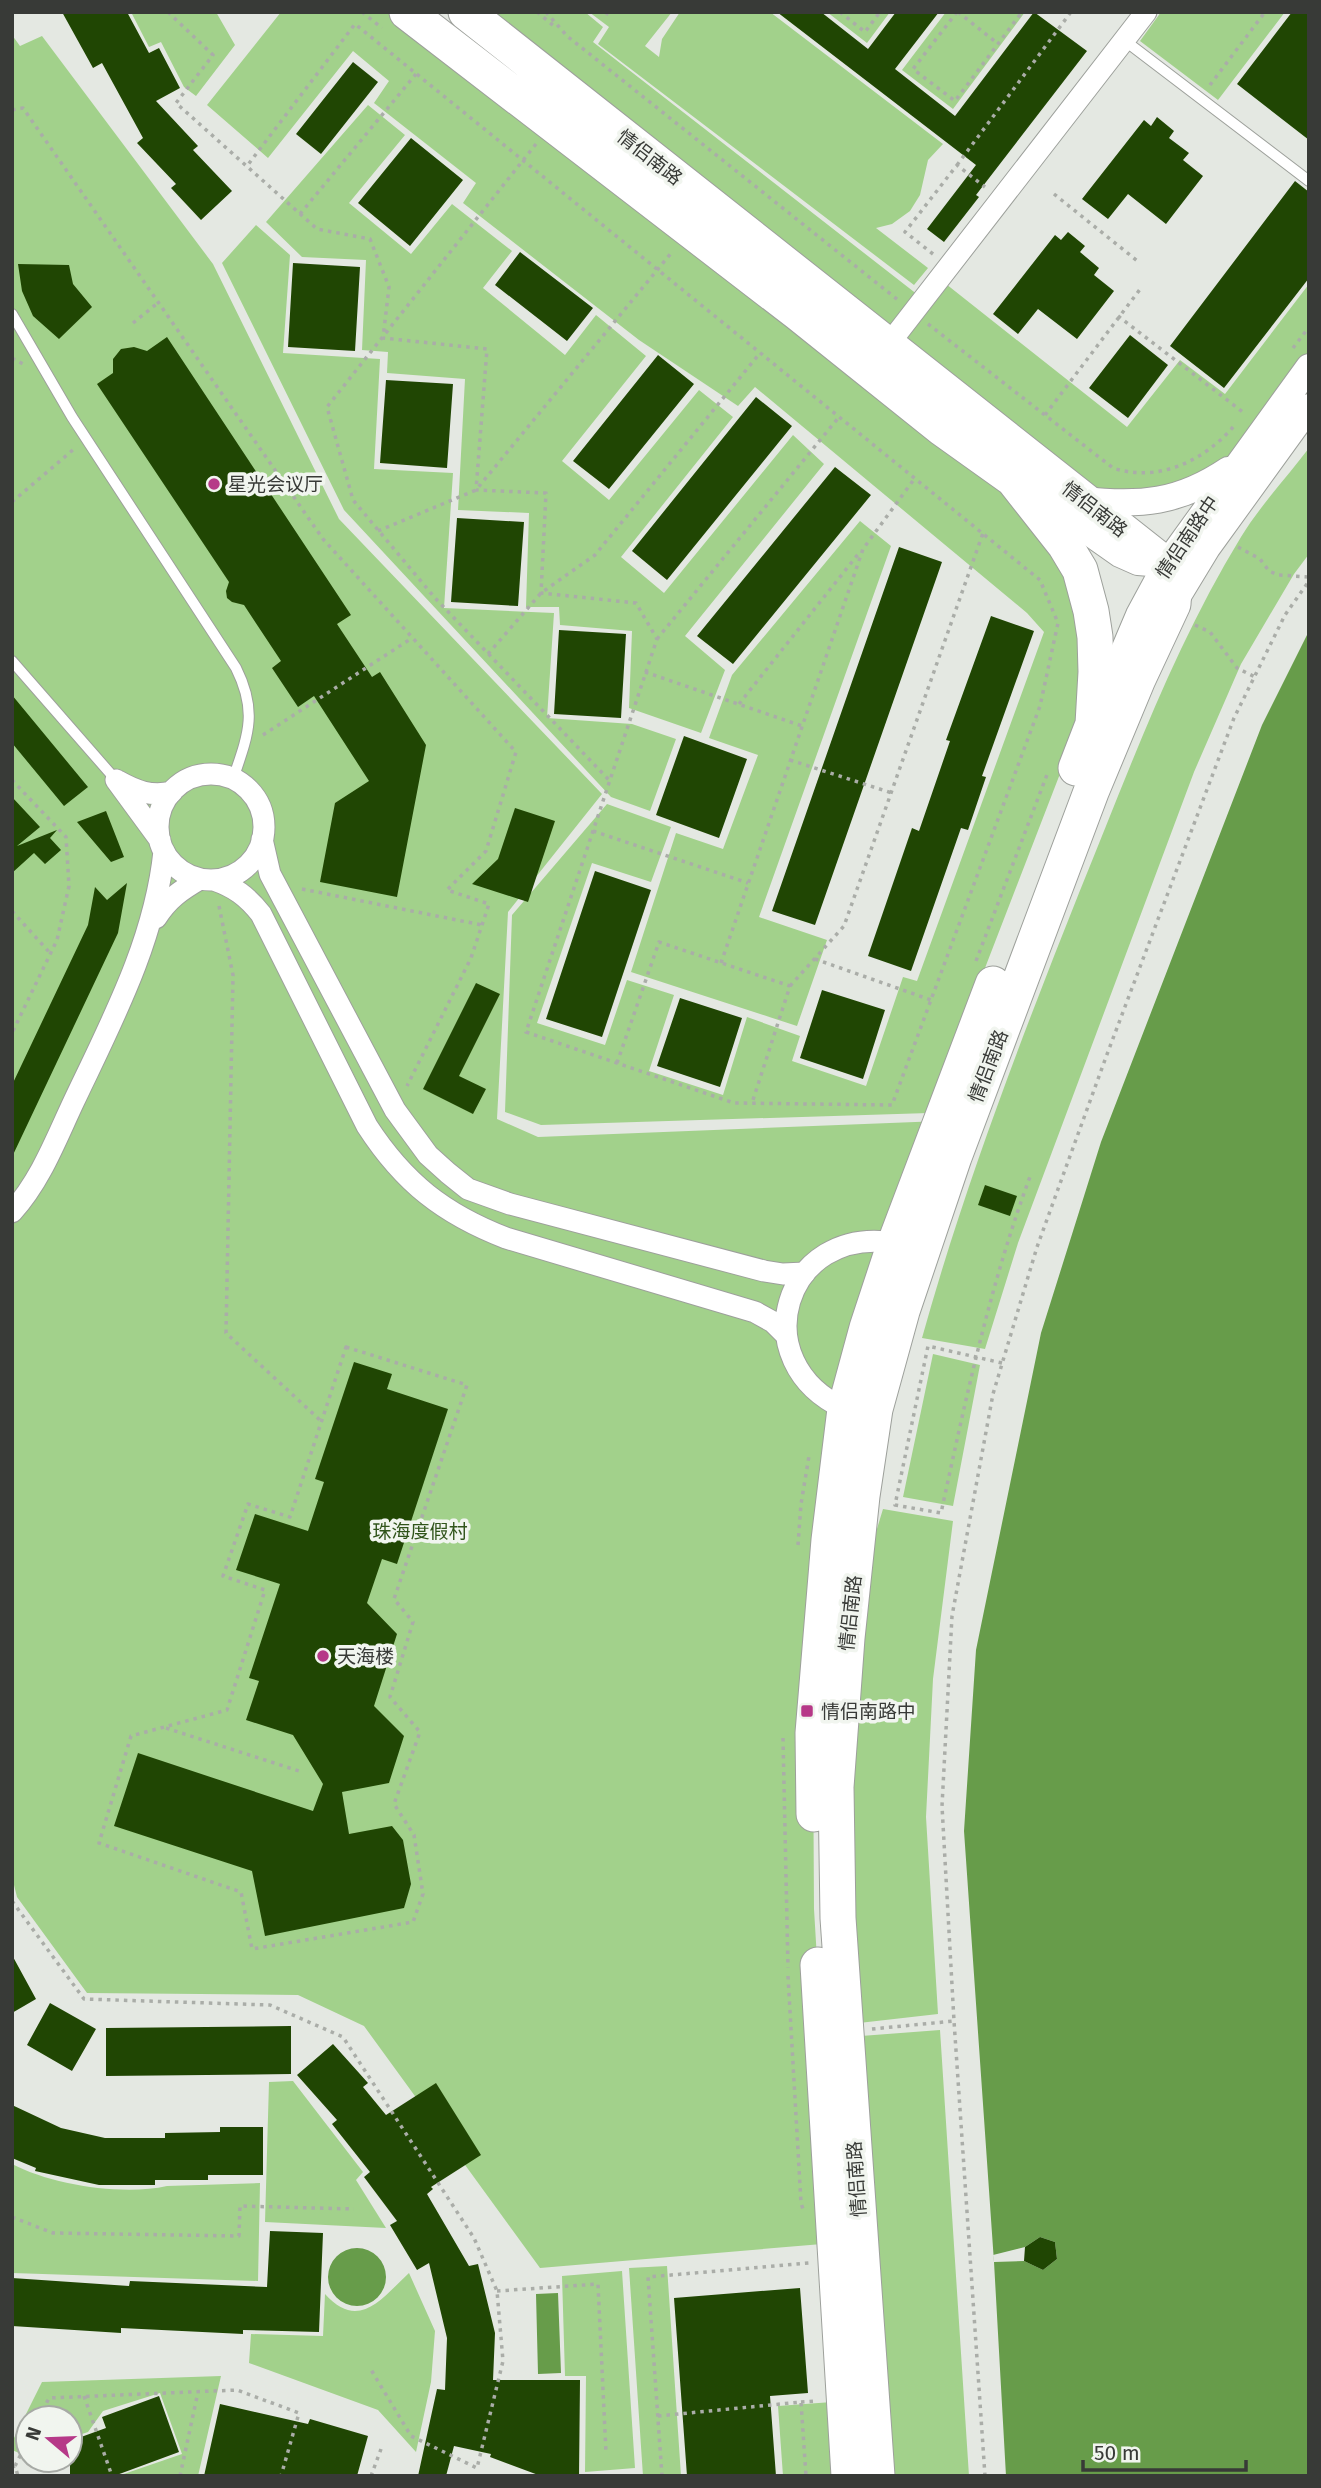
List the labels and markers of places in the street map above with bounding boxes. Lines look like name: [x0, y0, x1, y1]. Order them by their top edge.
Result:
place label: 星光会议厅: [228, 473, 323, 496]
marker: 星光会议厅: [206, 476, 222, 492]
place label: 天海楼: [337, 1645, 394, 1668]
marker: 天海楼: [315, 1648, 331, 1664]
place label: 情侣南路中: [821, 1700, 916, 1723]
marker: 情侣南路中: [799, 1703, 815, 1719]

